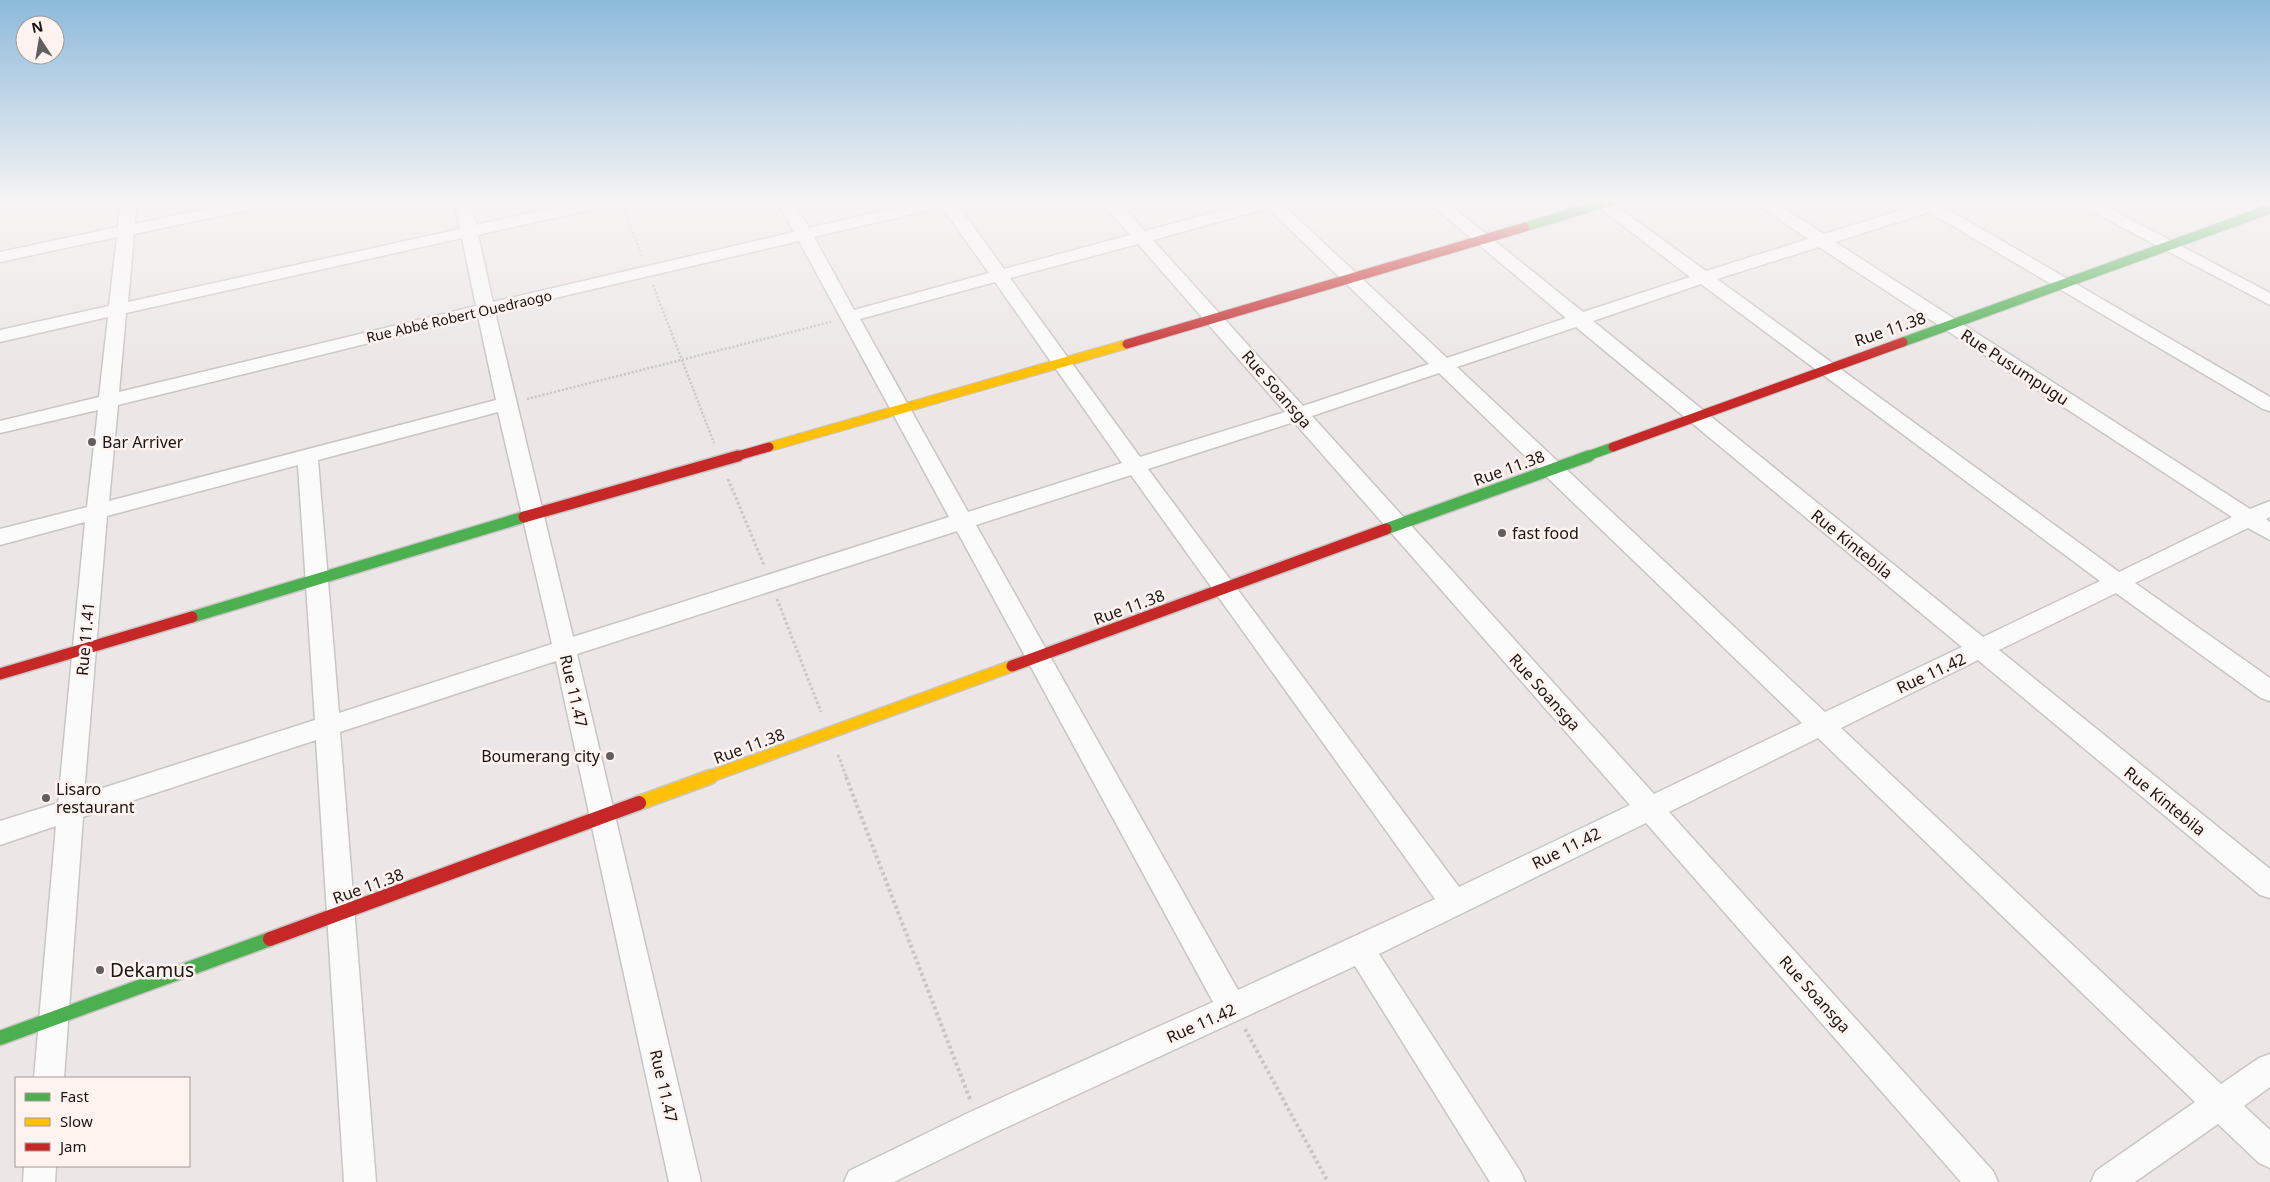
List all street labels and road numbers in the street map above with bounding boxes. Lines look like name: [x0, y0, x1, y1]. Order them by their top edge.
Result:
street label: Rue Abbé Robert Ouedraogo: [364, 285, 554, 347]
street label: Rue 11.38: [1851, 307, 1929, 351]
street label: Rue Pusumpugu: [1957, 324, 2073, 410]
street label: Rue Soansga: [1237, 345, 1317, 433]
street label: Rue 11.38: [1471, 445, 1547, 491]
street label: Rue Kintebila: [1807, 504, 1897, 584]
street label: Rue 11.38: [1091, 584, 1167, 630]
street label: Rue 11.41: [71, 601, 99, 677]
street label: Rue 11.42: [1893, 647, 1969, 699]
street label: Rue Soansga: [1504, 649, 1586, 735]
street label: Rue 11.47: [555, 653, 593, 729]
street label: Rue 11.38: [711, 723, 787, 769]
street label: Rue Kintebila: [2120, 761, 2210, 841]
street label: Rue 11.42: [1528, 822, 1604, 874]
street label: Rue 11.38: [330, 863, 406, 909]
street label: Rue Soansga: [1774, 951, 1856, 1037]
street label: Rue 11.42: [1163, 998, 1239, 1048]
street label: Rue 11.47: [645, 1048, 683, 1124]

